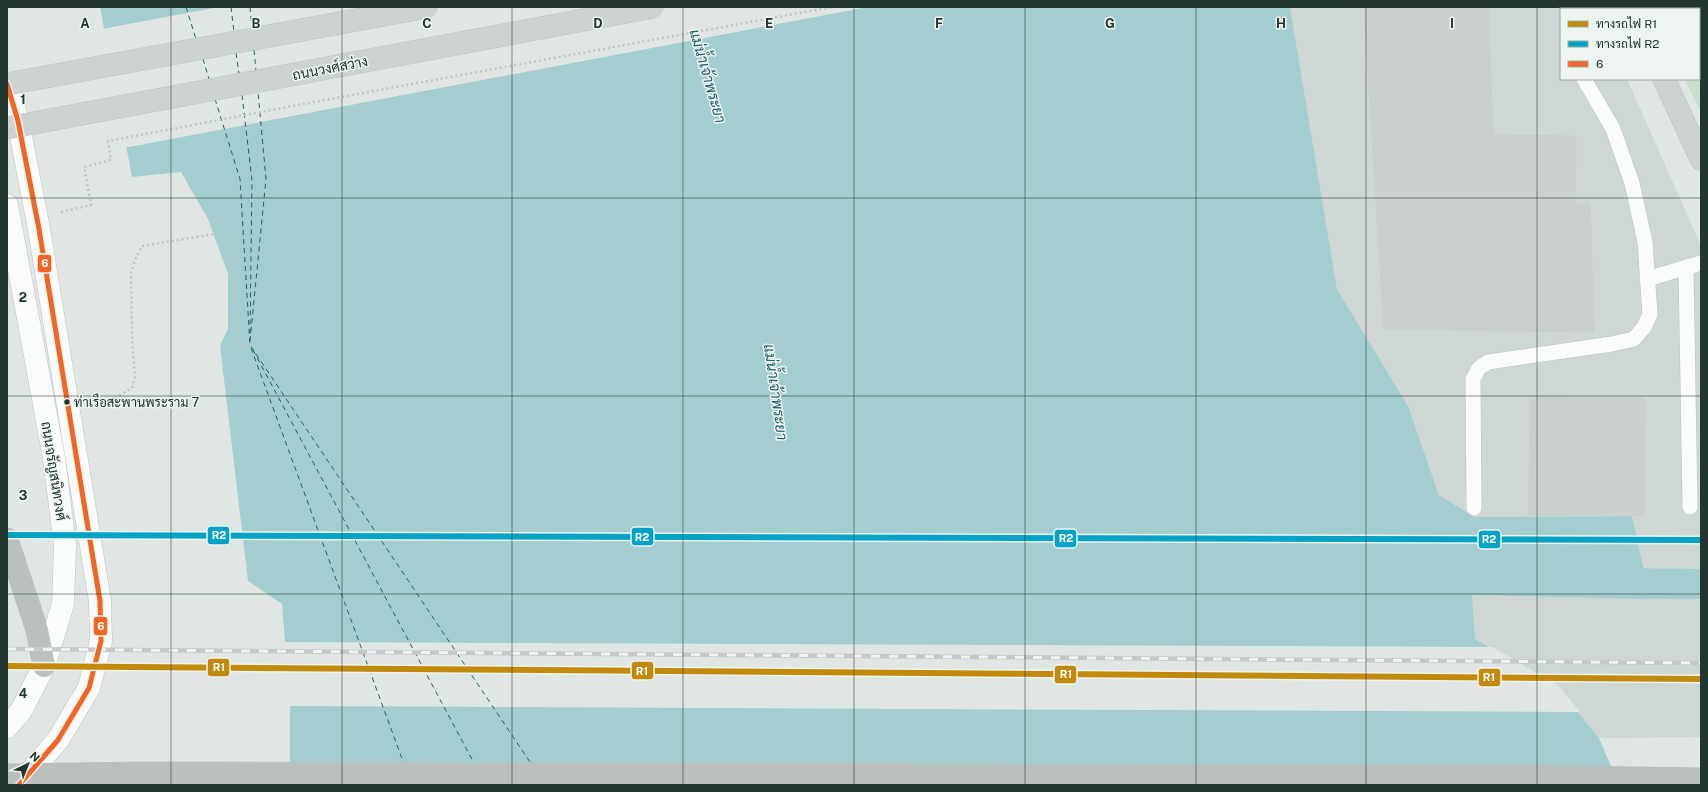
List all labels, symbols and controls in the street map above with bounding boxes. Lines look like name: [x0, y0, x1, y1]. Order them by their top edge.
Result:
legend: [1560, 8, 1700, 80]
text: A: [80, 16, 90, 31]
text: B: [252, 16, 261, 31]
text: C: [422, 16, 432, 31]
text: D: [593, 16, 603, 31]
text: E: [765, 16, 773, 31]
text: F: [935, 16, 943, 31]
text: G: [1105, 16, 1115, 31]
text: H: [1276, 16, 1286, 31]
text: I: [1450, 16, 1454, 31]
text: ทางรถไฟ R1: [1596, 16, 1657, 31]
water label: แม่น้ำเจ้าพระยา: [686, 26, 733, 125]
text: ทางรถไฟ R2: [1596, 36, 1659, 51]
street label: ถนนวงศ์สว่าง: [291, 52, 369, 83]
text: 6: [1596, 57, 1603, 71]
text: 1: [20, 92, 26, 107]
line badge: 6: [37, 254, 52, 273]
text: 6: [41, 257, 49, 269]
text: 2: [19, 290, 27, 305]
water label: แม่น้ำเจ้าพระยา: [761, 342, 795, 441]
place label: ท่าเรือสะพานพระราม 7: [74, 393, 200, 410]
marker: ท่าเรือสะพานพระราม 7: [62, 397, 72, 407]
street label: ถนนจรัญสนิทวงศ์: [37, 420, 71, 522]
text: 3: [19, 488, 28, 503]
line badge: R2: [207, 526, 230, 545]
line badge: R2: [631, 527, 654, 546]
text: R2: [212, 529, 226, 541]
line badge: R2: [1054, 529, 1077, 548]
line badge: R2: [1478, 530, 1501, 549]
text: R2: [635, 531, 649, 543]
text: R2: [1059, 532, 1073, 544]
text: R2: [1482, 533, 1496, 545]
line badge: 6: [93, 616, 108, 636]
text: 6: [97, 620, 105, 632]
line badge: R1: [207, 658, 230, 677]
text: R1: [213, 661, 225, 673]
line badge: R1: [631, 661, 654, 680]
text: R1: [636, 665, 648, 677]
line badge: R1: [1054, 665, 1077, 684]
text: R1: [1060, 668, 1072, 680]
line badge: R1: [1478, 668, 1501, 687]
text: R1: [1483, 671, 1495, 683]
text: 4: [19, 686, 28, 701]
north arrow: [8, 744, 48, 784]
text: N: [28, 749, 42, 764]

